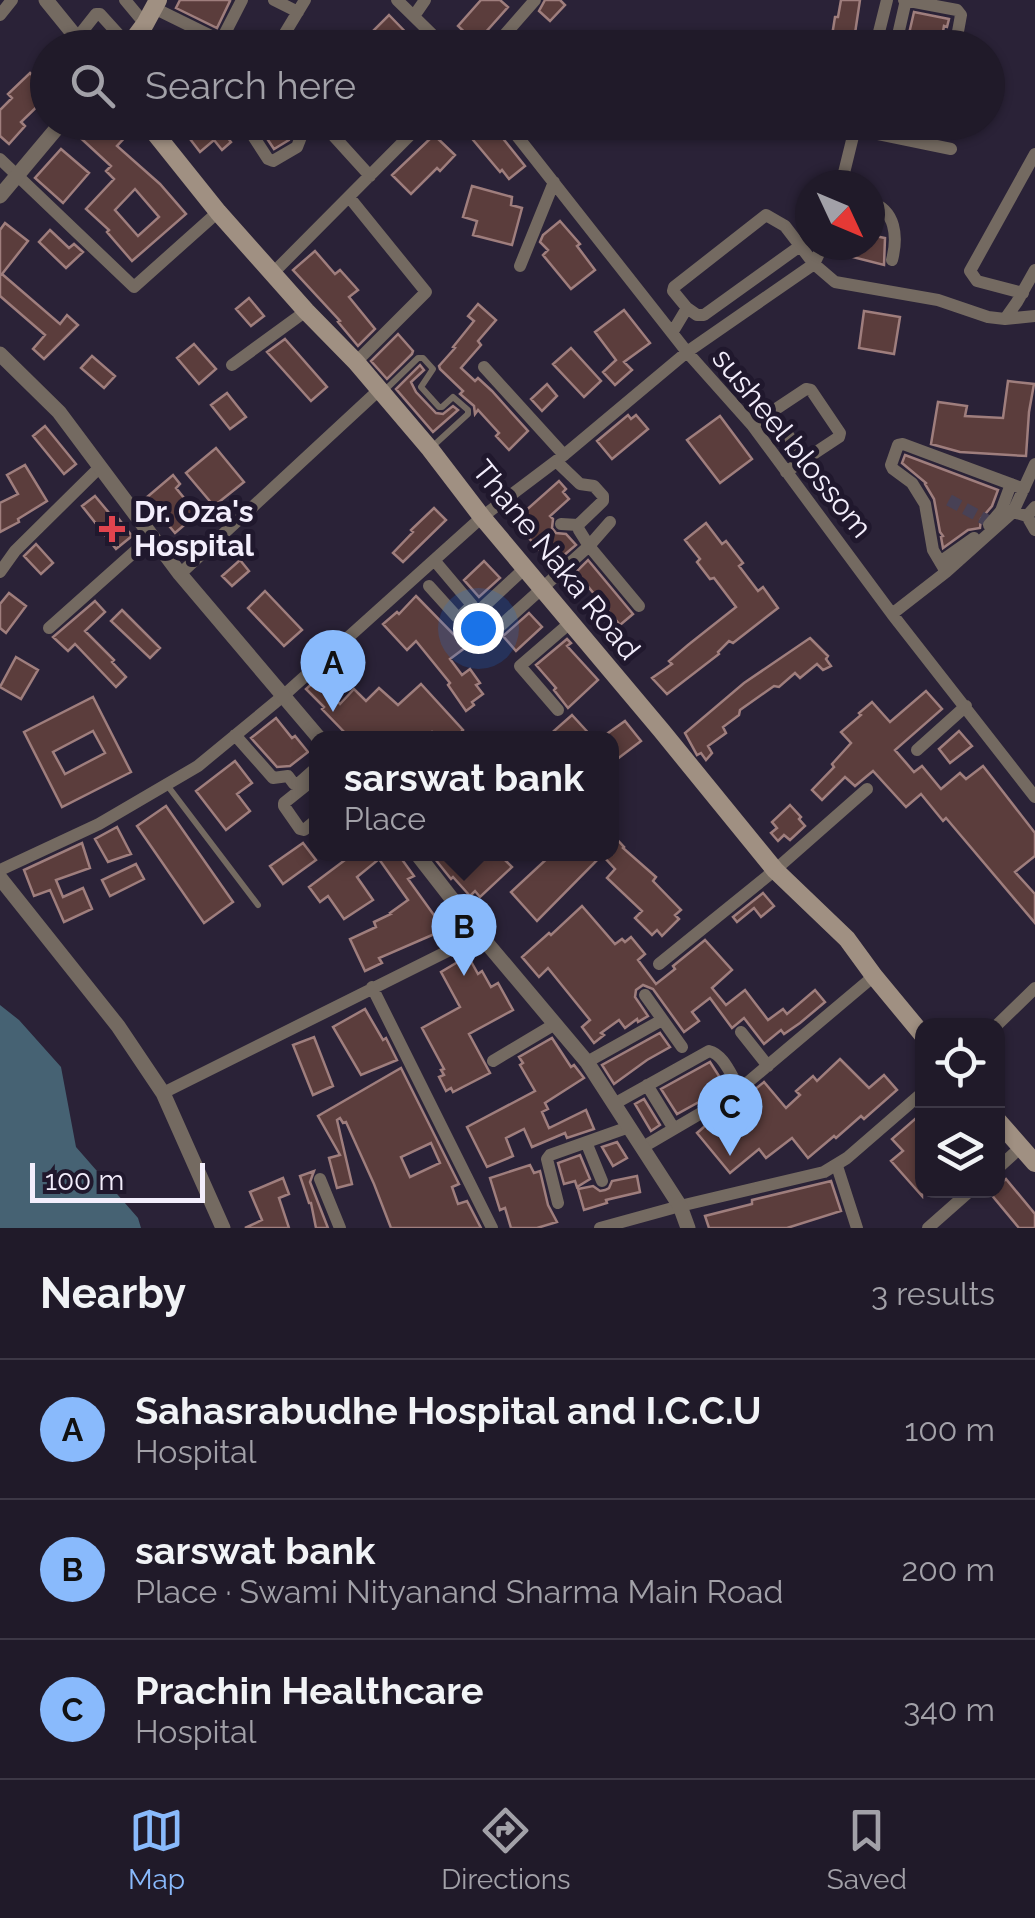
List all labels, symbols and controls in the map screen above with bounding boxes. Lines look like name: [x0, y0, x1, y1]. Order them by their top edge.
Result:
search box: [30, 30, 1005, 140]
icon: search: [65, 58, 120, 113]
text: Search here: [145, 63, 356, 108]
north arrow: [795, 170, 885, 260]
street label: susheel blossom: [705, 341, 879, 544]
street label: Thane Naka Road: [465, 453, 647, 666]
place label: Dr. Oza's Hospital: [134, 494, 254, 563]
marker: Dr. Oza's Hospital: [99, 516, 125, 542]
your location: [453, 603, 504, 654]
pin: A: [300, 630, 366, 712]
popup: [309, 731, 619, 861]
text: sarswat bank: [344, 755, 584, 800]
text: Place: [344, 800, 426, 837]
pin: B: [432, 894, 496, 976]
map controls: [915, 1018, 1005, 1198]
button: locate: [915, 1018, 1005, 1108]
pin: C: [698, 1074, 762, 1156]
button: layers: [915, 1108, 1005, 1198]
scale bar: [30, 1158, 205, 1202]
text: 100 m: [45, 1164, 124, 1197]
text: Nearby: [40, 1269, 186, 1318]
text: 3 results: [871, 1275, 995, 1312]
text: Sahasrabudhe Hospital and I.C.C.U: [135, 1388, 762, 1433]
text: A: [62, 1411, 83, 1448]
text: 100 m: [905, 1411, 995, 1448]
text: Hospital: [135, 1433, 256, 1470]
text: sarswat bank: [135, 1528, 375, 1573]
text: B: [62, 1551, 83, 1588]
text: 200 m: [902, 1551, 995, 1588]
text: Place · Swami Nityanand Sharma Main Road: [135, 1573, 783, 1610]
text: Prachin Healthcare: [135, 1668, 484, 1713]
text: C: [62, 1691, 83, 1728]
text: 340 m: [903, 1691, 995, 1728]
text: Hospital: [135, 1713, 256, 1750]
tab: Map: [128, 1803, 185, 1896]
tab: Directions: [441, 1803, 571, 1896]
tab: Saved: [827, 1803, 907, 1896]

